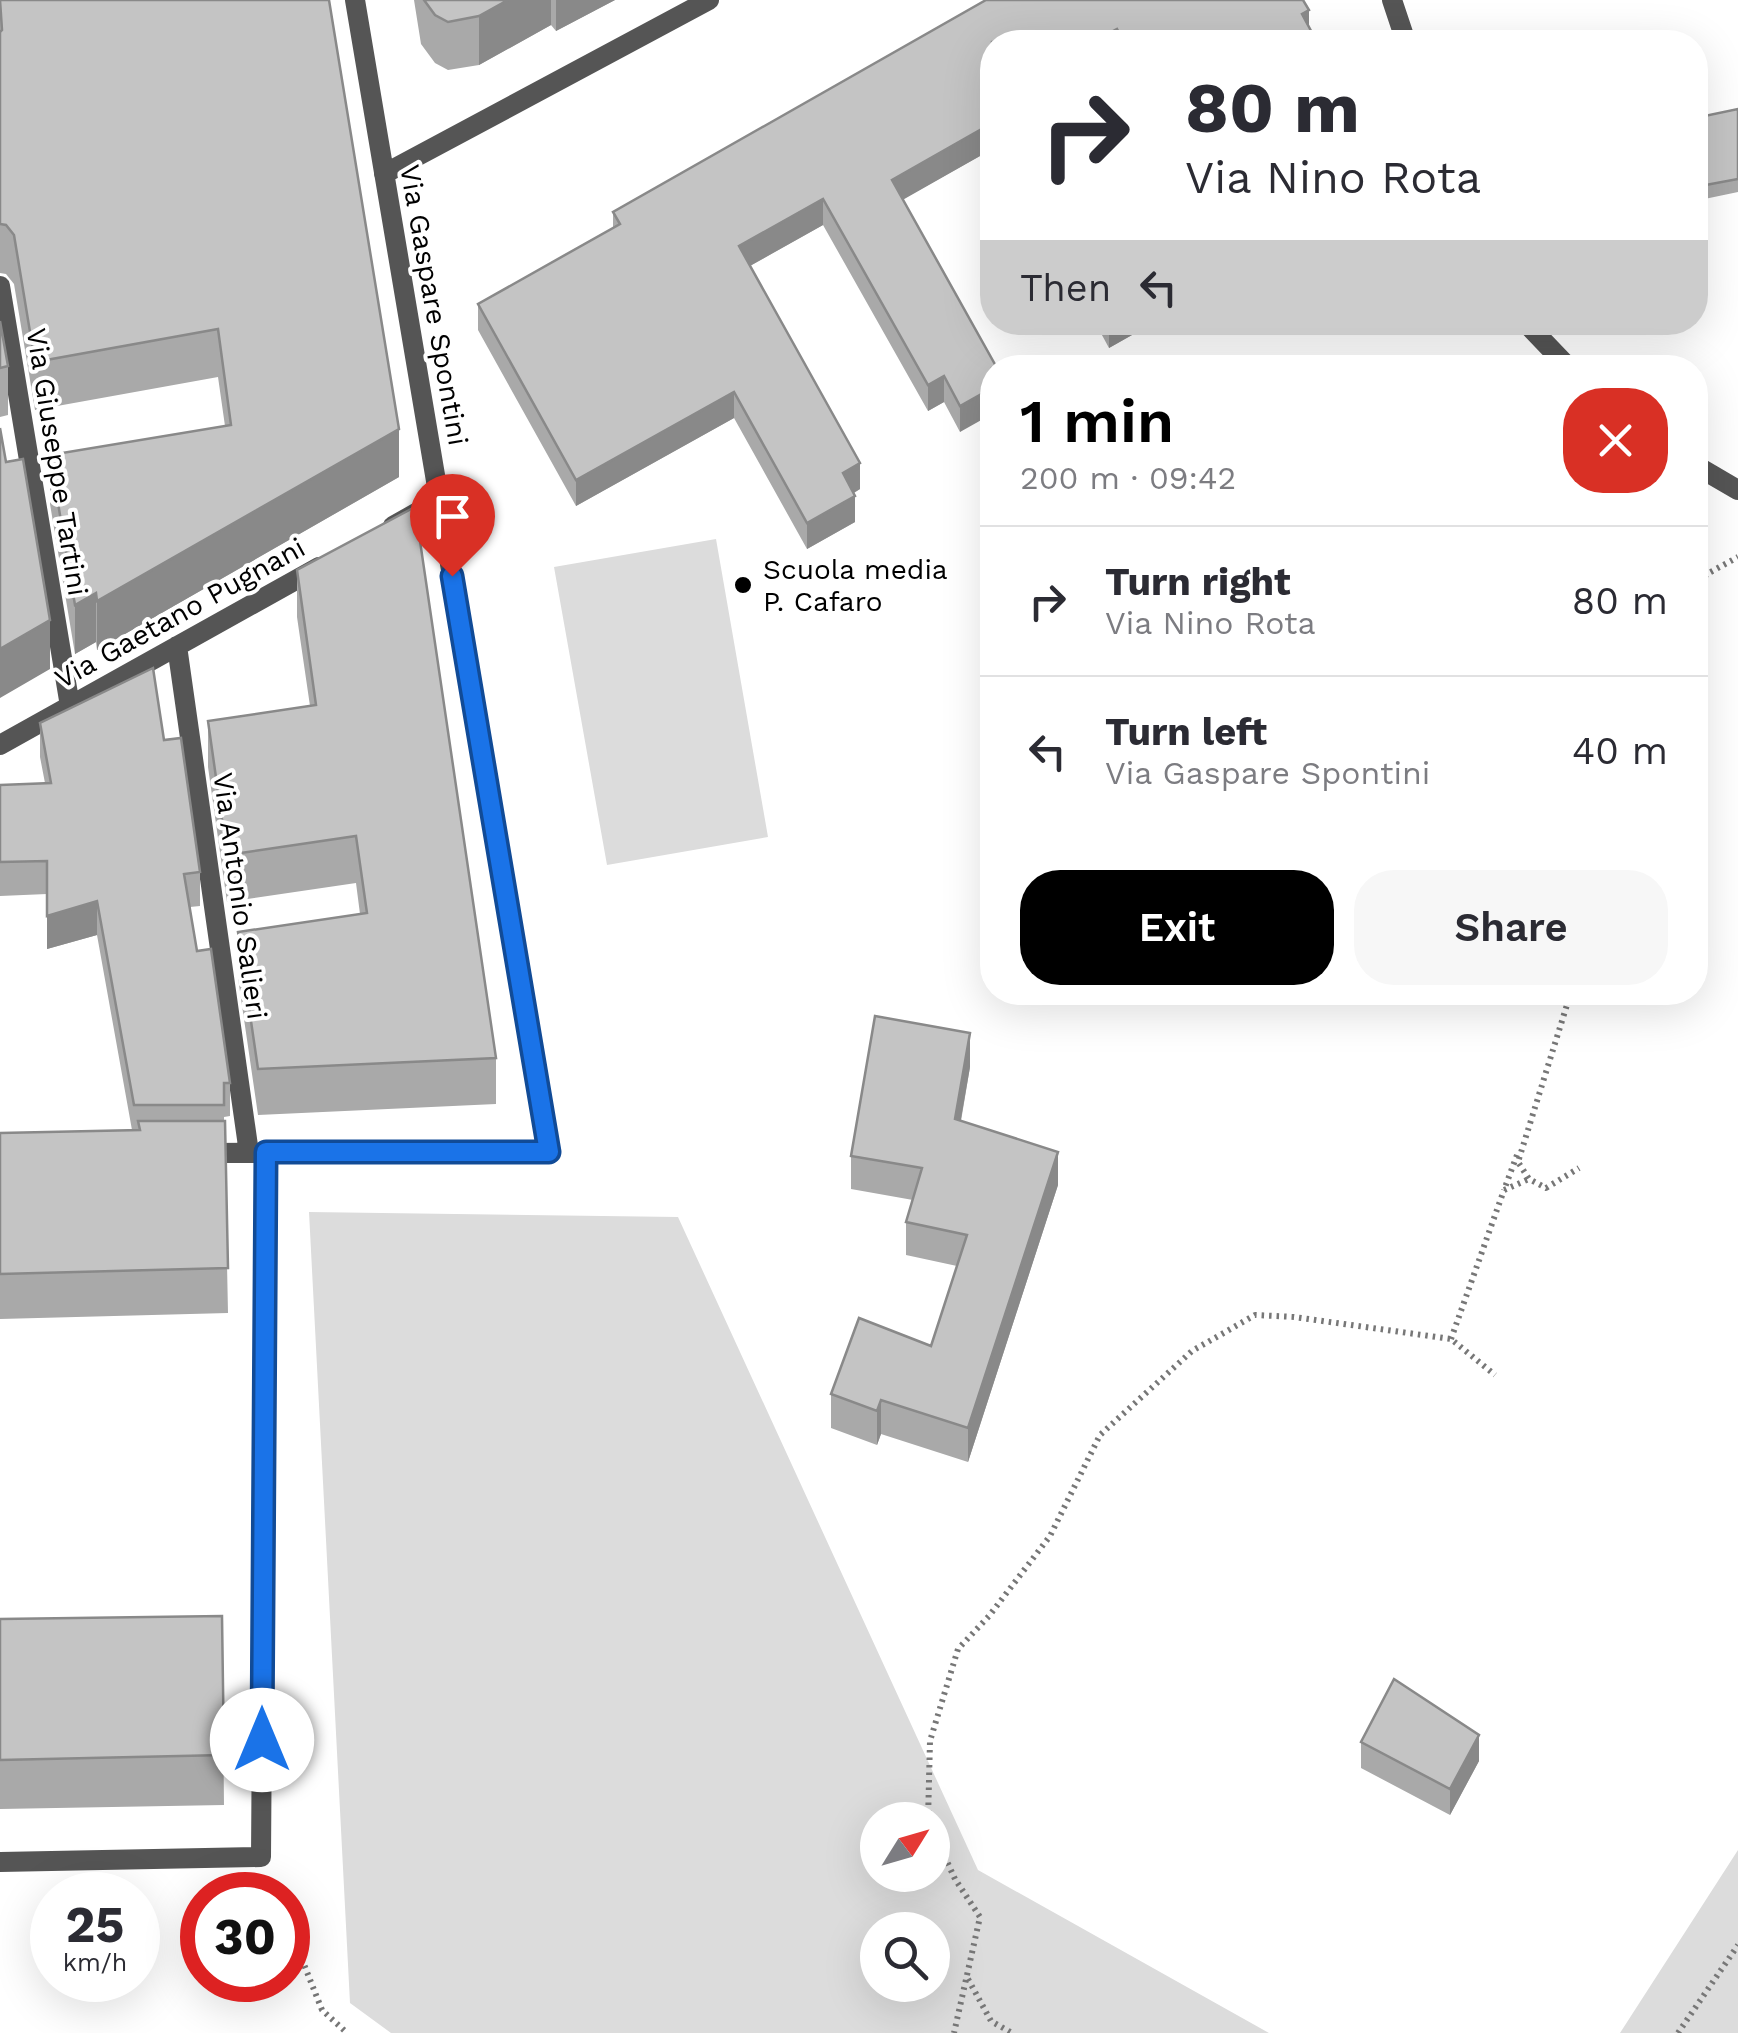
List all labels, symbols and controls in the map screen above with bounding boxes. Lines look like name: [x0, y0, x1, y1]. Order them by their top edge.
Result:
text: 80 m: [1185, 67, 1360, 149]
icon: right: [1020, 70, 1150, 200]
text: Via Nino Rota: [1185, 151, 1481, 204]
street label: Via Gaspare Spontini: [393, 162, 475, 448]
icon: left: [1131, 260, 1186, 315]
text: Then: [1020, 266, 1111, 310]
street label: Via Giuseppe Tartini: [20, 326, 94, 598]
text: 1 min: [1020, 386, 1174, 457]
button: close: [1563, 388, 1668, 493]
text: 200 m · 09:42: [1020, 459, 1236, 497]
pin: [410, 474, 495, 577]
icon: arrive: [425, 489, 480, 544]
street label: Via Gaetano Pugnani: [49, 531, 311, 695]
place label: Scuola media P. Cafaro: [763, 553, 948, 618]
text: Turn right: [1105, 560, 1291, 604]
marker: Scuola media P. Cafaro: [732, 574, 754, 596]
icon: right: [1020, 574, 1075, 629]
text: 80 m: [1572, 579, 1668, 623]
text: Via Nino Rota: [1105, 604, 1316, 642]
text: Turn left: [1105, 710, 1267, 754]
icon: left: [1020, 724, 1075, 779]
text: 40 m: [1572, 729, 1668, 773]
text: Via Gaspare Spontini: [1105, 754, 1430, 792]
street label: Via Antonio Salieri: [206, 770, 274, 1022]
button: Exit: [1020, 870, 1334, 985]
button: Share: [1354, 870, 1668, 985]
position arrow: [210, 1688, 314, 1792]
north arrow: [860, 1802, 950, 1892]
map controls: [860, 1802, 950, 2002]
speed limit sign: 30: [180, 1872, 310, 2002]
text: 25: [66, 1895, 124, 1954]
button: search: [860, 1912, 950, 2002]
text: km/h: [63, 1948, 127, 1977]

